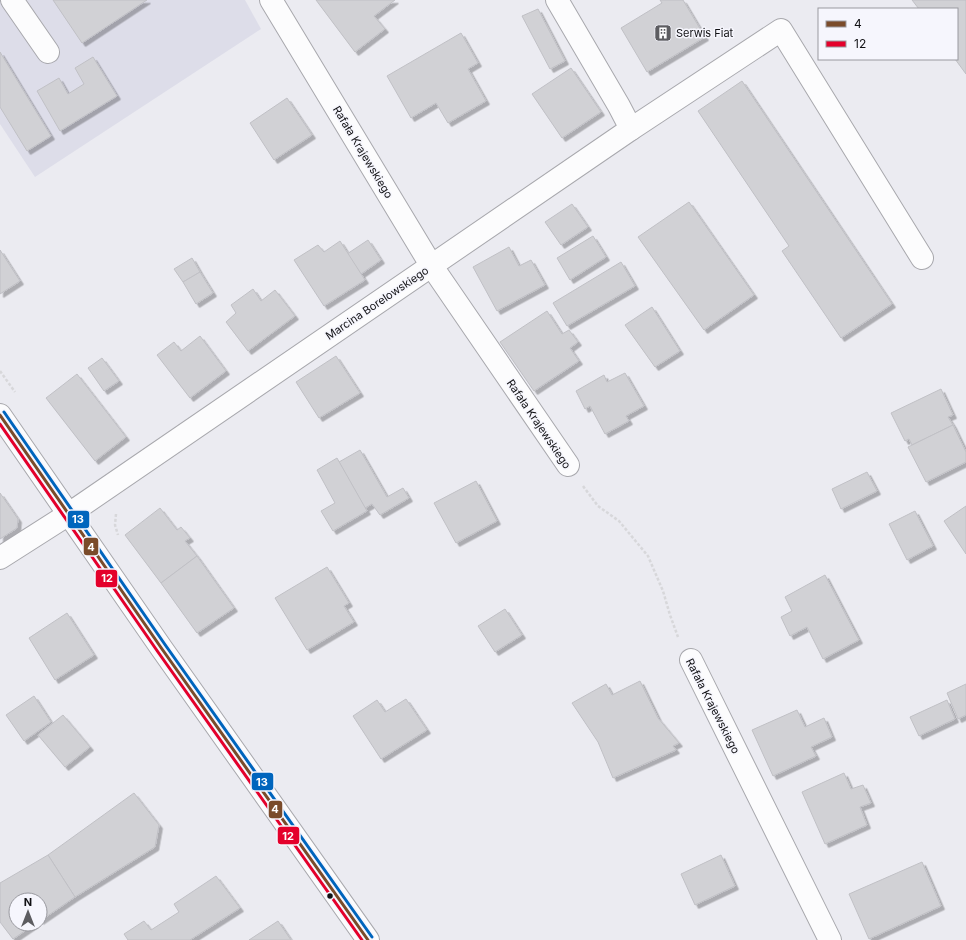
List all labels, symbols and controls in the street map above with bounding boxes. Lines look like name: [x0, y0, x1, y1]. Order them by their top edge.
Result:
legend: [818, 8, 958, 60]
text: 4: [854, 16, 862, 31]
building icon: Serwis Fiat: [653, 23, 673, 43]
place label: Serwis Fiat: [676, 26, 734, 40]
text: 12: [854, 36, 866, 51]
street label: Rafała Krajewskiego: [330, 103, 396, 201]
street label: Marcina Borelowskiego: [323, 263, 432, 343]
street label: Rafała Krajewskiego: [504, 377, 574, 472]
line badge: 13: [67, 510, 90, 529]
text: 13: [72, 512, 84, 526]
line badge: 4: [83, 537, 99, 556]
text: 4: [87, 540, 95, 554]
line badge: 12: [95, 569, 118, 588]
text: 12: [101, 571, 113, 585]
street label: Rafała Krajewskiego: [683, 656, 743, 756]
line badge: 13: [251, 772, 274, 791]
text: 13: [256, 775, 268, 789]
line badge: 4: [268, 800, 283, 819]
text: 4: [271, 802, 279, 816]
line badge: 12: [277, 826, 300, 845]
text: 12: [282, 829, 294, 843]
unlabelled marker: [325, 891, 335, 901]
north arrow: [8, 892, 48, 932]
text: N: [24, 895, 32, 909]

